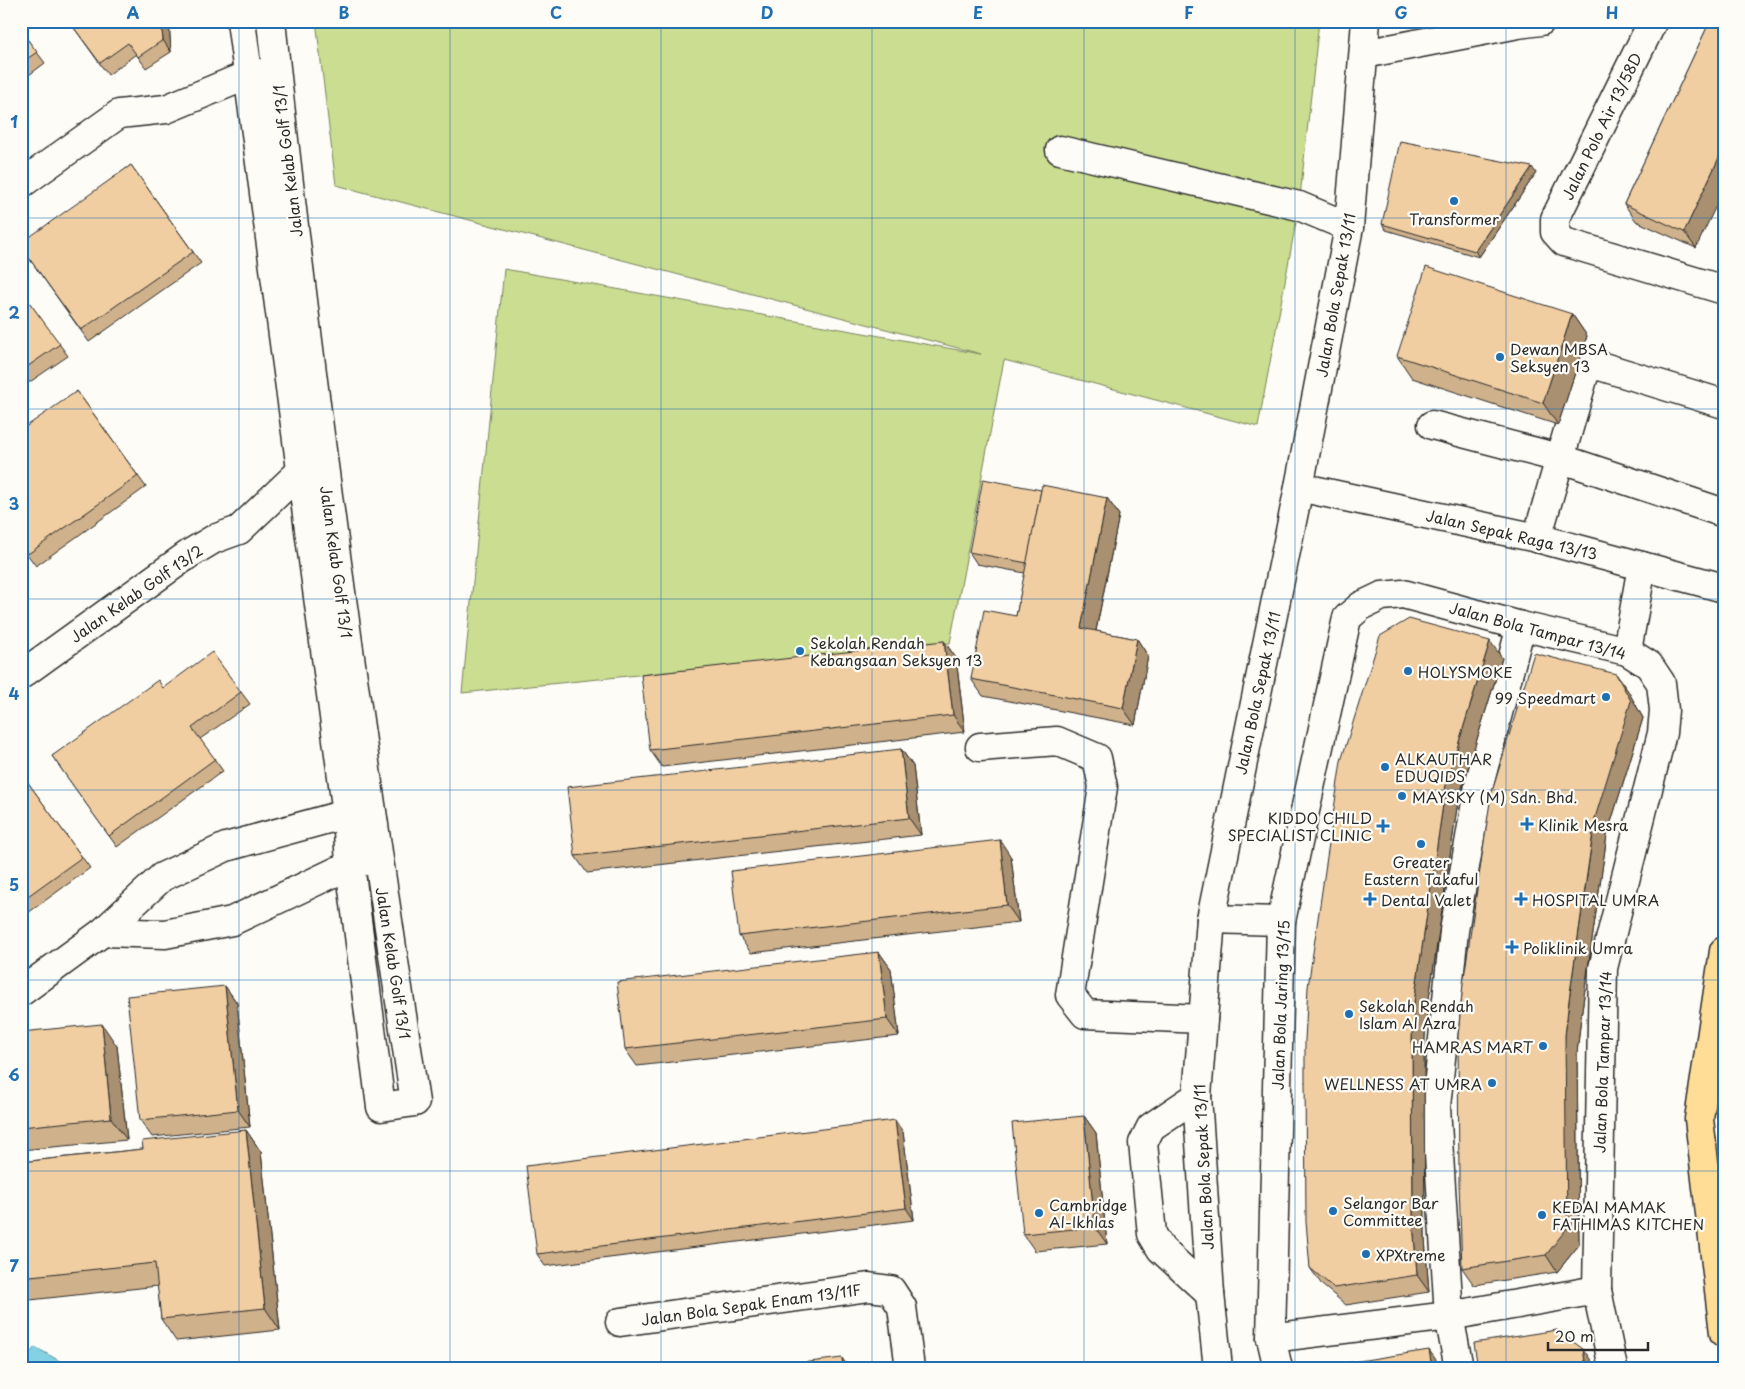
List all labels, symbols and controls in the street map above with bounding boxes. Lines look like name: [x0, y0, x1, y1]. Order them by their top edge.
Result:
text: A: [127, 0, 140, 24]
text: B: [339, 0, 350, 24]
text: C: [550, 0, 562, 24]
text: D: [761, 0, 773, 24]
text: E: [973, 0, 983, 24]
text: F: [1184, 0, 1194, 24]
text: G: [1394, 0, 1408, 24]
text: H: [1606, 0, 1618, 24]
street label: Jalan Polo Air 13/58D: [1555, 48, 1647, 204]
street label: Jalan Kelab Golf 13/1: [266, 83, 308, 239]
text: 1: [10, 109, 18, 133]
marker: Transformer: [1448, 195, 1460, 207]
place label: Transformer: [1409, 207, 1499, 230]
street label: Jalan Bola Sepak 13/11: [1309, 211, 1361, 379]
text: 2: [8, 300, 20, 324]
place label: Dewan MBSA Seksyen 13: [1510, 337, 1608, 377]
marker: Dewan MBSA Seksyen 13: [1494, 351, 1506, 363]
street label: Jalan Kelab Golf 13/1: [315, 484, 359, 640]
text: 3: [9, 491, 19, 515]
street label: Jalan Sepak Raga 13/13: [1424, 503, 1600, 565]
street label: Jalan Kelab Golf 13/2: [65, 538, 207, 648]
street label: Jalan Bola Tampar 13/14: [1447, 595, 1629, 665]
street label: Jalan Bola Sepak 13/11: [1228, 609, 1286, 777]
place label: Sekolah Rendah Kebangsaan Seksyen 13: [810, 631, 983, 671]
marker: Sekolah Rendah Kebangsaan Seksyen 13: [794, 645, 806, 657]
place label: HOLYSMOKE: [1418, 660, 1513, 683]
marker: HOLYSMOKE: [1402, 665, 1414, 677]
text: 4: [9, 681, 20, 705]
place label: 99 Speedmart: [1495, 686, 1596, 709]
marker: 99 Speedmart: [1600, 691, 1612, 703]
place label: ALKAUTHAR EDUQIDS: [1395, 747, 1492, 787]
marker: ALKAUTHAR EDUQIDS: [1379, 761, 1391, 773]
place label: MAYSKY (M) Sdn. Bhd.: [1412, 785, 1578, 808]
marker: MAYSKY (M) Sdn. Bhd.: [1396, 790, 1408, 802]
place label: KIDDO CHILD SPECIALIST CLINIC: [1228, 806, 1372, 846]
place label: Klinik Mesra: [1538, 813, 1629, 836]
marker: Klinik Mesra: [1520, 817, 1534, 831]
marker: KIDDO CHILD SPECIALIST CLINIC: [1376, 819, 1390, 833]
marker: Greater Eastern Takaful: [1415, 838, 1427, 850]
place label: Greater Eastern Takaful: [1364, 850, 1478, 890]
text: 5: [9, 872, 19, 896]
street label: Jalan Kelab Golf 13/1: [371, 885, 417, 1041]
place label: Dental Valet: [1381, 888, 1471, 911]
place label: HOSPITAL UMRA: [1532, 888, 1659, 911]
marker: Dental Valet: [1363, 892, 1377, 906]
marker: HOSPITAL UMRA: [1514, 892, 1528, 906]
street label: Jalan Bola Jaring 13/15: [1266, 920, 1294, 1090]
place label: Poliklinik Umra: [1523, 936, 1634, 959]
marker: Poliklinik Umra: [1505, 940, 1519, 954]
street label: Jalan Bola Tampar 13/14: [1587, 970, 1617, 1153]
place label: Sekolah Rendah Islam Al Azra: [1359, 994, 1474, 1034]
marker: Sekolah Rendah Islam Al Azra: [1343, 1008, 1355, 1020]
place label: HAMRAS MART: [1412, 1035, 1534, 1058]
marker: HAMRAS MART: [1537, 1040, 1549, 1052]
text: 6: [8, 1062, 20, 1086]
place label: WELLNESS AT UMRA: [1324, 1072, 1482, 1095]
marker: WELLNESS AT UMRA: [1486, 1077, 1498, 1089]
street label: Jalan Bola Sepak 13/11: [1187, 1083, 1219, 1251]
place label: Selangor Bar Committee: [1343, 1191, 1439, 1231]
place label: Cambridge Al-Ikhlas: [1049, 1193, 1127, 1233]
place label: KEDAI MAMAK FATHIMAS KITCHEN: [1552, 1195, 1704, 1235]
marker: Selangor Bar Committee: [1327, 1205, 1339, 1217]
marker: Cambridge Al-Ikhlas: [1033, 1207, 1045, 1219]
marker: KEDAI MAMAK FATHIMAS KITCHEN: [1536, 1209, 1548, 1221]
place label: XPXtreme: [1376, 1243, 1445, 1266]
marker: XPXtreme: [1360, 1248, 1372, 1260]
text: 7: [9, 1253, 19, 1277]
street label: Jalan Bola Sepak Enam 13/11F: [640, 1277, 863, 1331]
scale bar: [1548, 1319, 1648, 1351]
text: 20 m: [1555, 1324, 1594, 1347]

